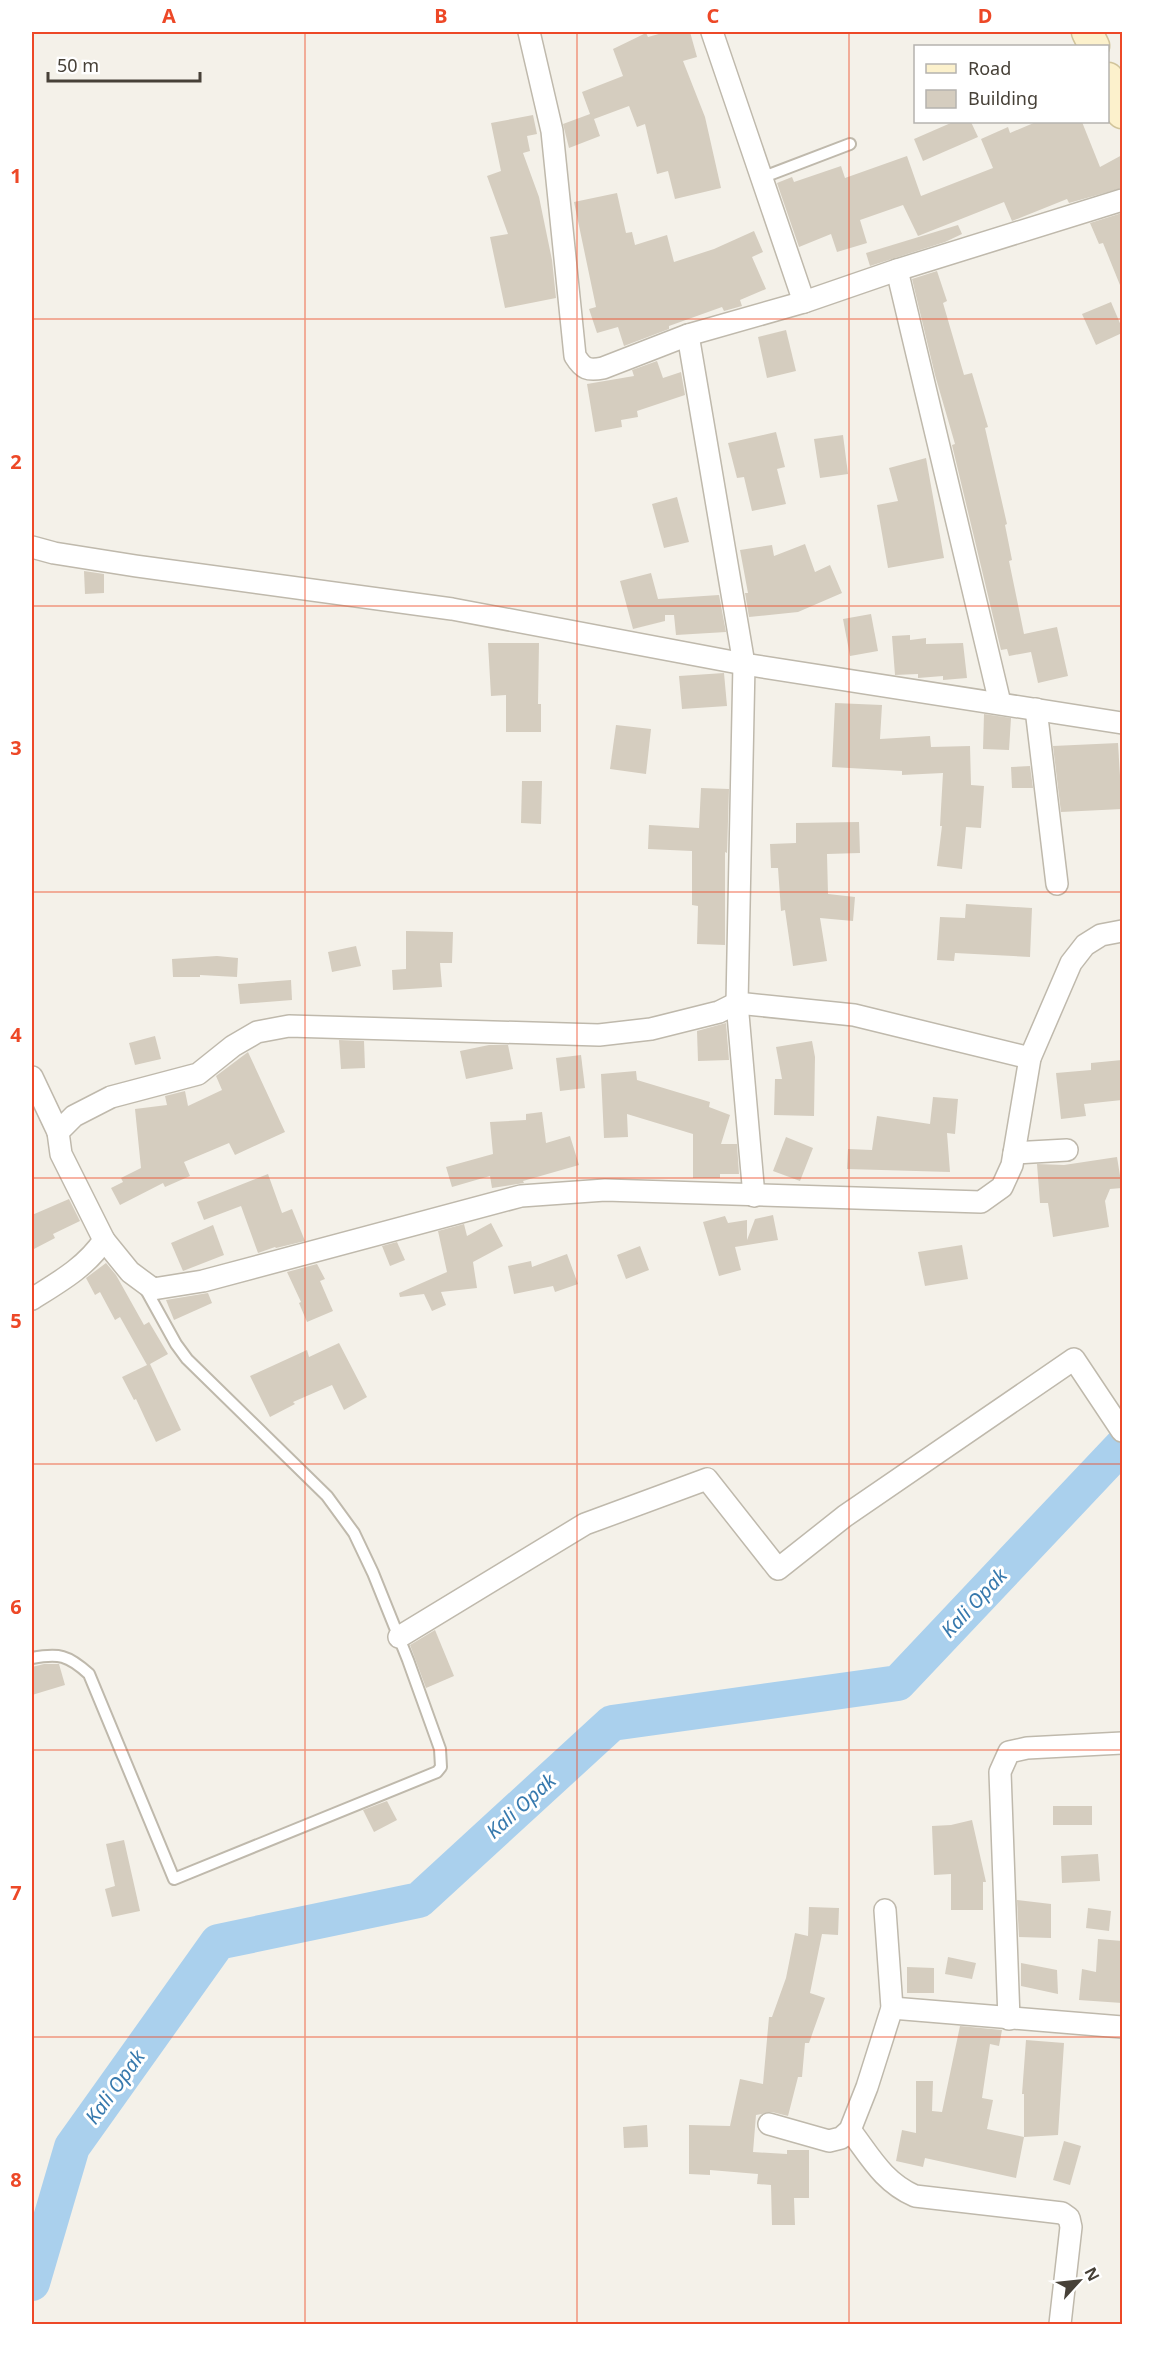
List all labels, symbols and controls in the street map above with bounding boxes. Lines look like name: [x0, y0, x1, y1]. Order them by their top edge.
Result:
text: A: [162, 2, 176, 29]
text: B: [434, 2, 448, 29]
text: C: [707, 2, 720, 29]
text: D: [978, 2, 992, 29]
scale bar: [48, 45, 200, 83]
legend: [914, 45, 1109, 123]
text: 50 m: [57, 53, 99, 77]
text: Road: [968, 56, 1011, 80]
text: Building: [968, 86, 1038, 110]
text: 1: [10, 162, 22, 189]
text: 2: [10, 448, 22, 475]
text: 3: [10, 734, 22, 761]
text: 4: [10, 1021, 22, 1048]
text: 5: [10, 1307, 22, 1334]
water label: Kali Opak: [935, 1561, 1013, 1643]
text: 6: [10, 1593, 22, 1620]
water label: Kali Opak: [480, 1766, 562, 1844]
text: 7: [10, 1879, 22, 1906]
water label: Kali Opak: [79, 2043, 151, 2129]
text: 8: [10, 2166, 22, 2193]
north arrow: [1049, 2251, 1109, 2311]
text: N: [1080, 2263, 1105, 2285]

